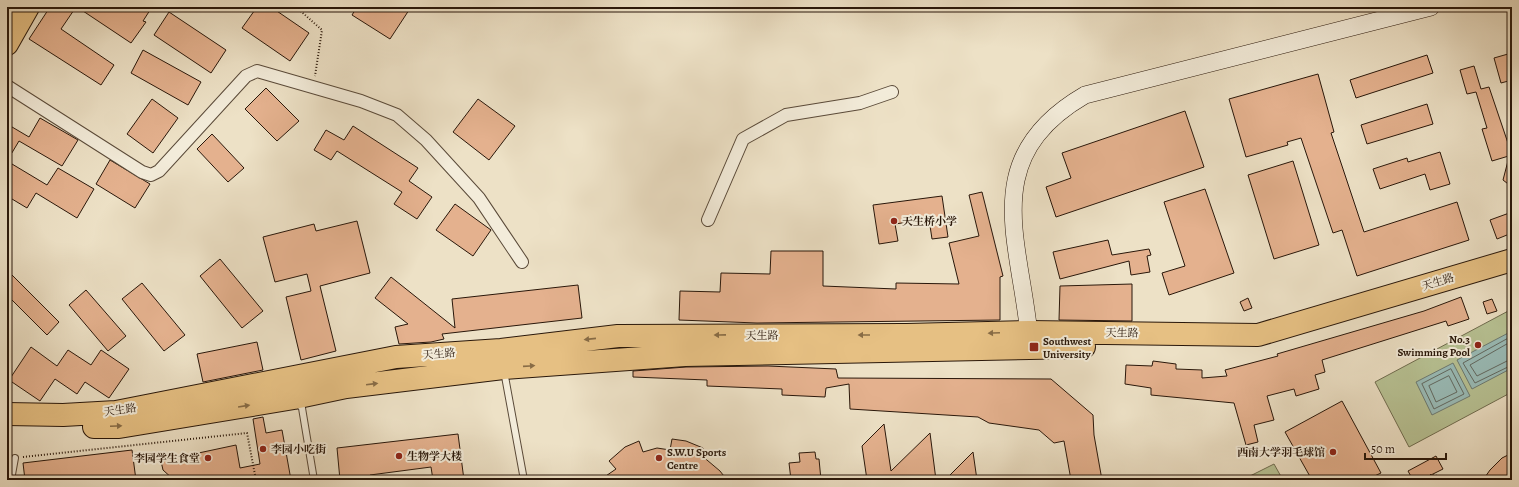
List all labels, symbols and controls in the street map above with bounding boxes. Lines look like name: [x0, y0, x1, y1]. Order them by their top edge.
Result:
place label: 天生桥小学: [902, 214, 957, 229]
marker: 天生桥小学: [889, 216, 899, 226]
street label: 天生路: [1420, 270, 1456, 294]
street label: 天生路: [1105, 325, 1139, 341]
street label: 天生路: [746, 328, 779, 343]
one-way arrow: [987, 330, 1000, 336]
one-way arrow: [713, 332, 726, 338]
one-way arrow: [857, 332, 870, 338]
place label: No.3 Swimming Pool: [1397, 332, 1470, 360]
place label: Southwest University: [1043, 334, 1091, 362]
one-way arrow: [584, 336, 596, 342]
marker: No.3 Swimming Pool: [1473, 340, 1483, 350]
marker: Southwest University: [1028, 341, 1040, 353]
street label: 天生路: [422, 345, 456, 363]
one-way arrow: [523, 362, 535, 369]
one-way arrow: [366, 381, 378, 387]
street label: 天生路: [103, 400, 137, 420]
one-way arrow: [238, 403, 250, 409]
one-way arrow: [110, 423, 122, 430]
scale bar: [1365, 435, 1446, 461]
text: 50 m: [1371, 441, 1395, 457]
place label: 李园小吃街: [271, 442, 327, 457]
marker: 李园小吃街: [258, 444, 268, 454]
place label: S.W.U Sports Centre: [667, 445, 727, 473]
place label: 西南大学羽毛球馆: [1237, 445, 1325, 460]
marker: 西南大学羽毛球馆: [1328, 447, 1338, 457]
place label: 生物学大楼: [407, 449, 462, 464]
place label: 李园学生食堂: [134, 451, 200, 466]
marker: 生物学大楼: [394, 451, 404, 461]
marker: 李园学生食堂: [203, 453, 213, 463]
marker: S.W.U Sports Centre: [654, 453, 664, 463]

